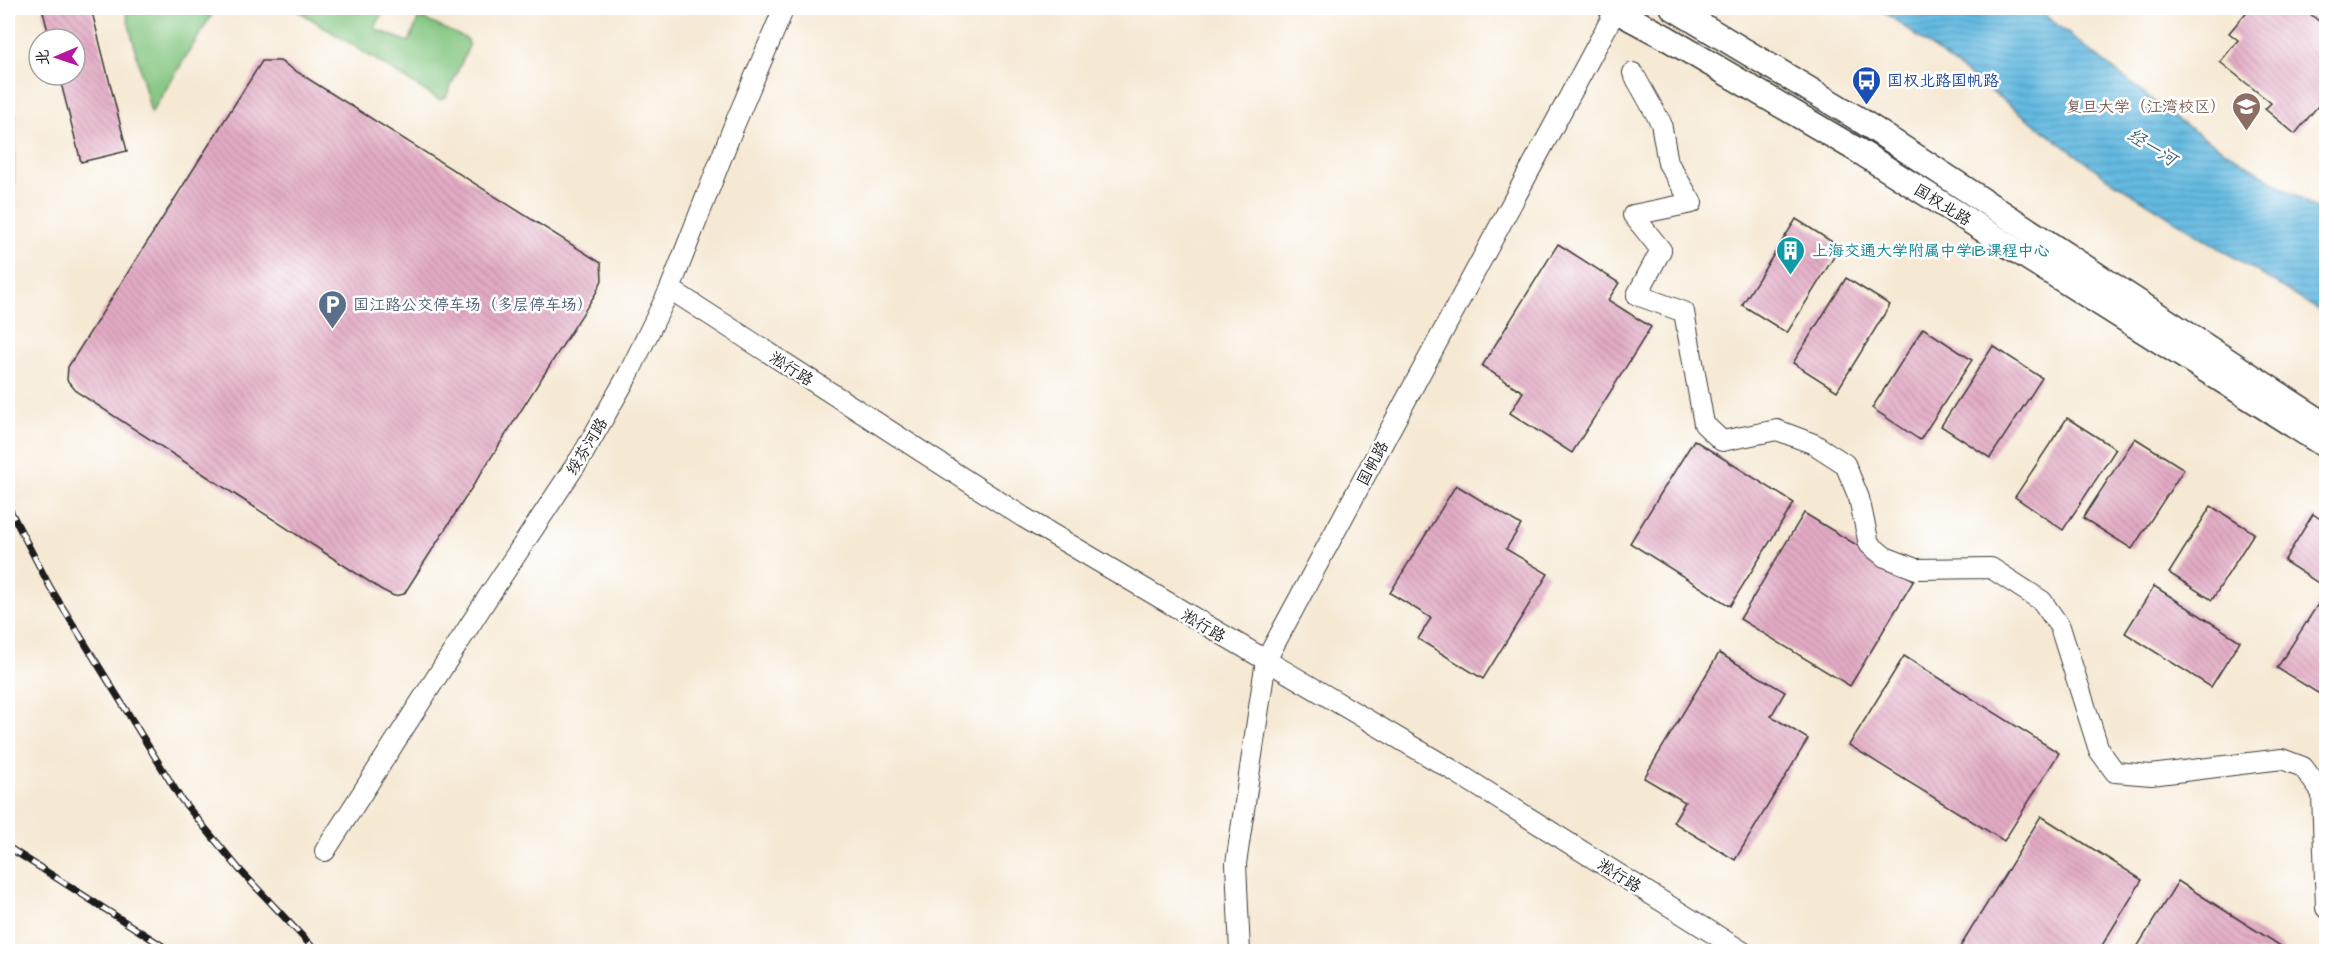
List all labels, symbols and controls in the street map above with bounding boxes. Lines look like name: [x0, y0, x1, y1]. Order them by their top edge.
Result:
north arrow: [27, 27, 87, 87]
text: 北: [32, 49, 54, 66]
bus stop icon: 国权北路国帆路: [1850, 64, 1882, 106]
place label: 国权北路国帆路: [1887, 70, 1999, 92]
school or university icon: 复旦大学（江湾校区）: [2231, 90, 2263, 132]
place label: 复旦大学（江湾校区）: [2066, 96, 2226, 118]
water label: 经一河: [2122, 123, 2184, 174]
street label: 国权北路: [1909, 179, 1975, 231]
building icon: 上海交通大学附属中学IB课程中心: [1775, 234, 1807, 276]
place label: 上海交通大学附属中学IB课程中心: [1812, 240, 2050, 262]
parking icon: 国江路公交停车场（多层停车场）: [316, 288, 348, 330]
place label: 国江路公交停车场（多层停车场）: [353, 294, 593, 316]
street label: 淞行路: [765, 347, 818, 391]
street label: 绥芬河路: [561, 413, 613, 480]
street label: 国帆路: [1352, 437, 1394, 490]
street label: 淞行路: [1177, 604, 1230, 648]
street label: 淞行路: [1593, 854, 1646, 898]

